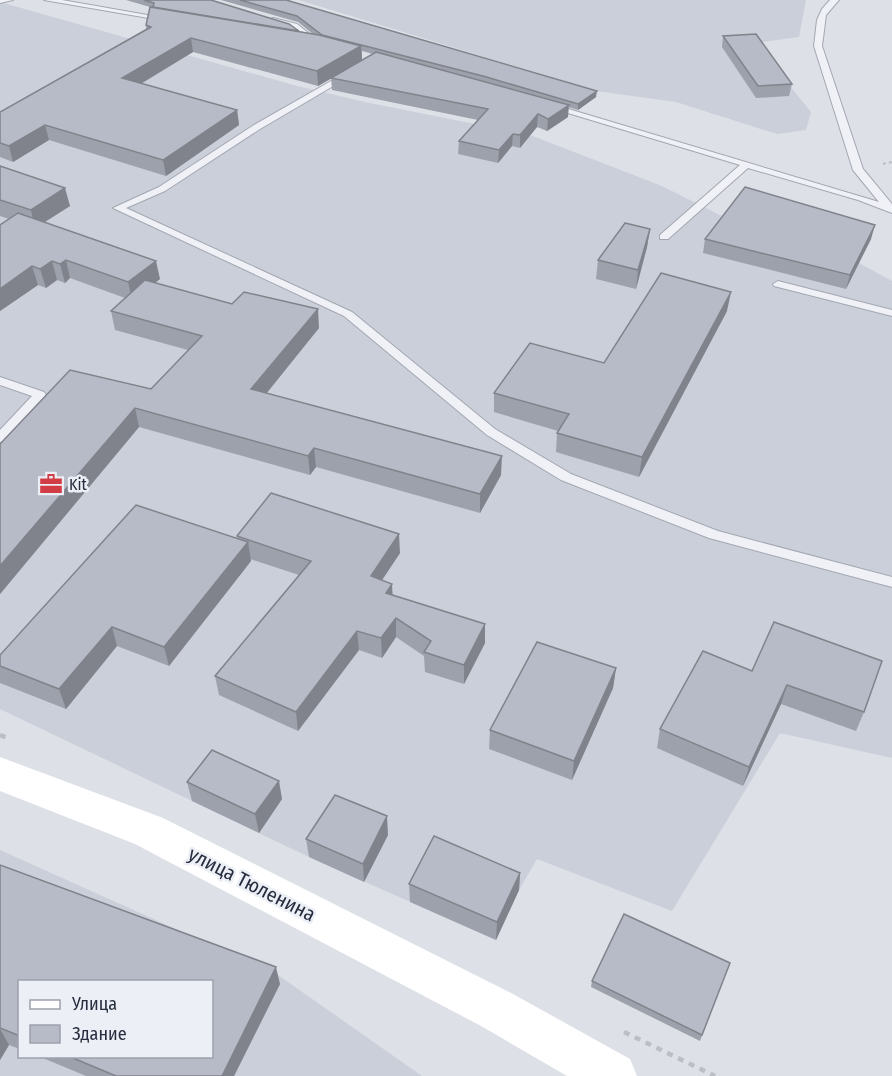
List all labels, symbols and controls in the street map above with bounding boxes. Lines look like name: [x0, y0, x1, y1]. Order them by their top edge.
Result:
office icon: Kit: [38, 471, 64, 497]
place label: Kit: [69, 475, 87, 494]
street label: улица Тюленина: [184, 842, 320, 926]
legend: [18, 980, 213, 1058]
text: Улица: [71, 993, 117, 1015]
text: Здание: [72, 1023, 127, 1045]

